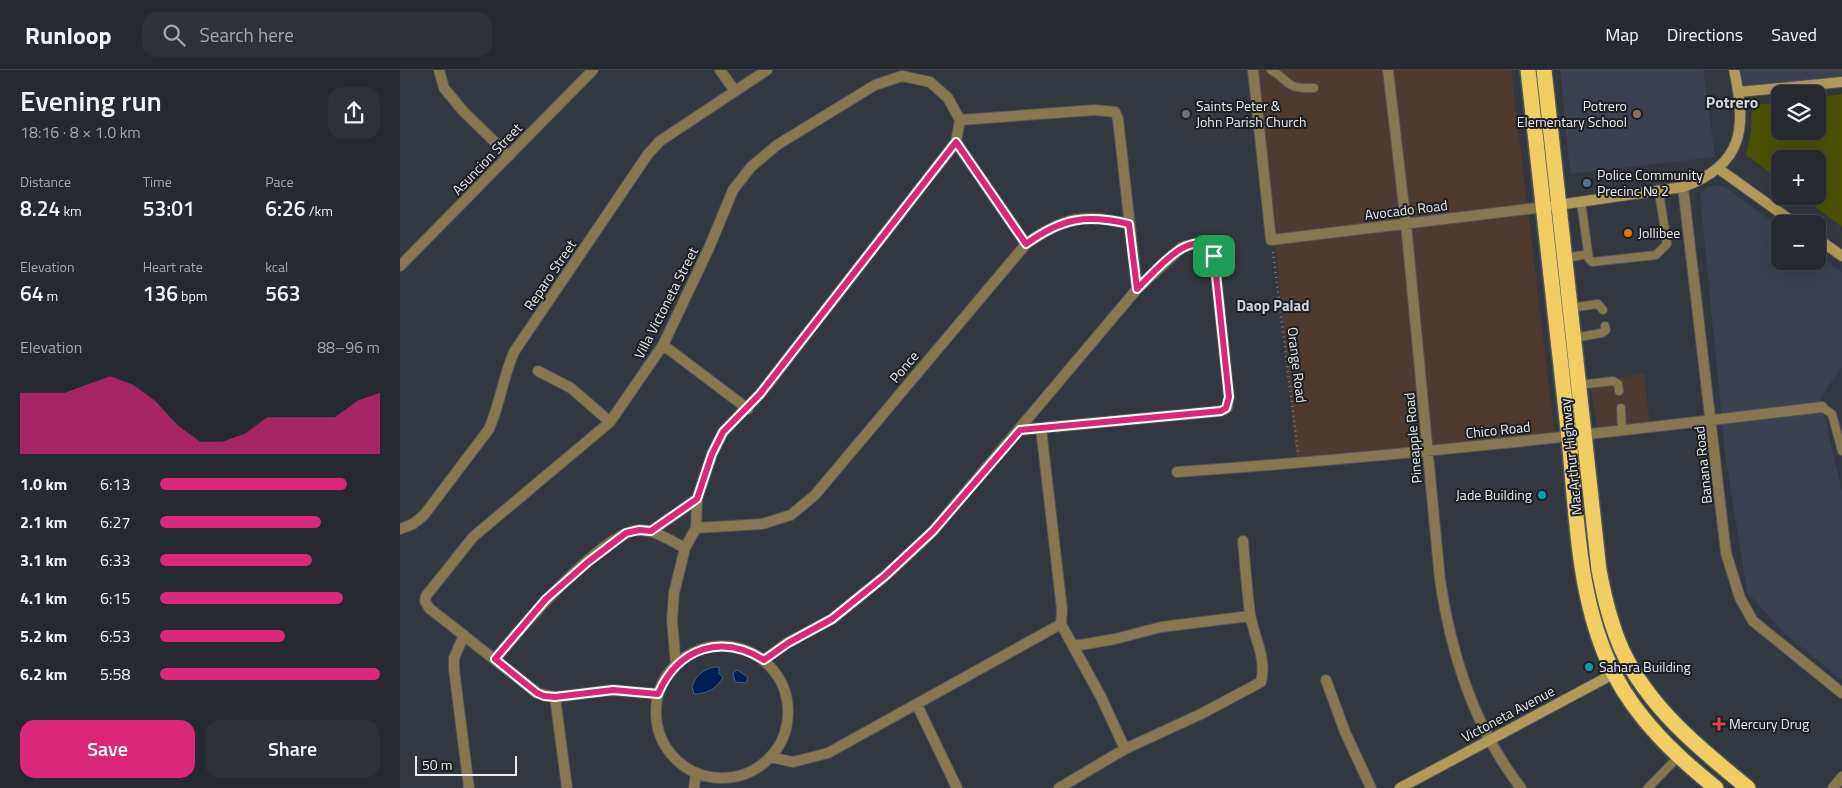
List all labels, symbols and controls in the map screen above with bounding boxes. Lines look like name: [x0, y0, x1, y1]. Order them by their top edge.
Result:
search box: [142, 12, 492, 57]
text: Runloop: [25, 17, 112, 53]
text: Search here: [200, 20, 294, 49]
icon: search: [160, 21, 188, 49]
text: Map: [1605, 21, 1639, 48]
text: Directions: [1667, 21, 1743, 48]
text: Saved: [1771, 21, 1817, 48]
text: Evening run: [20, 79, 162, 122]
map controls: [1771, 85, 1826, 270]
button: layers: [1771, 85, 1826, 140]
button: share: [328, 87, 380, 139]
district label: Potrero: [1706, 90, 1758, 114]
place label: Saints Peter & John Parish Church: [1196, 95, 1307, 132]
place label: Potrero Elementary School: [1517, 95, 1627, 132]
marker: Saints Peter & John Parish Church: [1180, 108, 1192, 120]
marker: Potrero Elementary School: [1631, 108, 1643, 120]
street label: Asuncion Street: [447, 118, 527, 199]
text: 18:16 · 8 × 1.0 km: [20, 120, 141, 144]
button: +: [1771, 150, 1826, 205]
place label: Police Community Precinc № 2: [1597, 164, 1703, 201]
text: Distance: [20, 171, 71, 192]
text: Time: [143, 171, 172, 192]
text: Pace: [265, 171, 294, 192]
marker: Police Community Precinc № 2: [1581, 177, 1593, 189]
text: 8.24: [20, 192, 60, 224]
text: 53:01: [143, 192, 195, 224]
text: 6:26: [265, 192, 306, 224]
street label: Avocado Road: [1363, 194, 1449, 225]
text: km: [60, 200, 82, 221]
text: /km: [306, 200, 333, 221]
button: −: [1771, 215, 1826, 270]
place label: Jollibee: [1638, 222, 1680, 243]
marker: Jollibee: [1622, 227, 1634, 239]
street label: Reparo Street: [518, 235, 581, 314]
pin: [1193, 235, 1235, 277]
icon: arrive: [1200, 242, 1228, 270]
street label: Villa Victoneta Street: [628, 243, 703, 362]
text: Elevation: [20, 256, 74, 277]
text: Heart rate: [143, 256, 203, 277]
text: kcal: [265, 256, 288, 277]
text: 64: [20, 277, 44, 309]
text: 136: [143, 277, 178, 309]
text: 563: [265, 277, 301, 309]
text: m: [44, 285, 58, 306]
text: bpm: [178, 285, 207, 306]
district label: Daop Palad: [1236, 294, 1310, 317]
street label: Orange Road: [1282, 326, 1313, 404]
text: Elevation: [20, 335, 82, 359]
text: 88–96 m: [317, 335, 380, 359]
street label: Ponce: [884, 346, 923, 387]
street label: Pineapple Road: [1398, 392, 1427, 484]
street label: MacArthur Highway: [1554, 397, 1587, 516]
street label: Chico Road: [1465, 416, 1531, 443]
street label: Banana Road: [1688, 425, 1717, 505]
text: 1.0 km: [20, 472, 67, 496]
text: 6:13: [100, 472, 130, 496]
place label: Jade Building: [1456, 484, 1532, 505]
marker: Jade Building: [1536, 489, 1548, 501]
text: 2.1 km: [20, 510, 67, 534]
text: 6:27: [100, 510, 130, 534]
text: 3.1 km: [20, 548, 67, 572]
text: 6:33: [100, 548, 130, 572]
text: 4.1 km: [20, 586, 67, 610]
text: 6:15: [100, 586, 130, 610]
text: 5.2 km: [20, 624, 67, 648]
text: 6:53: [100, 624, 130, 648]
place label: Sahara Building: [1599, 656, 1691, 677]
marker: Sahara Building: [1583, 661, 1595, 673]
text: 6.2 km: [20, 662, 67, 686]
text: 5:58: [100, 662, 130, 686]
street label: Victoneta Avenue: [1457, 680, 1558, 747]
place label: Mercury Drug: [1729, 713, 1809, 734]
marker: Mercury Drug: [1713, 718, 1725, 730]
button: Save: [20, 720, 195, 778]
button: Share: [205, 720, 380, 778]
scale bar: [415, 753, 518, 776]
text: 50 m: [422, 754, 452, 775]

